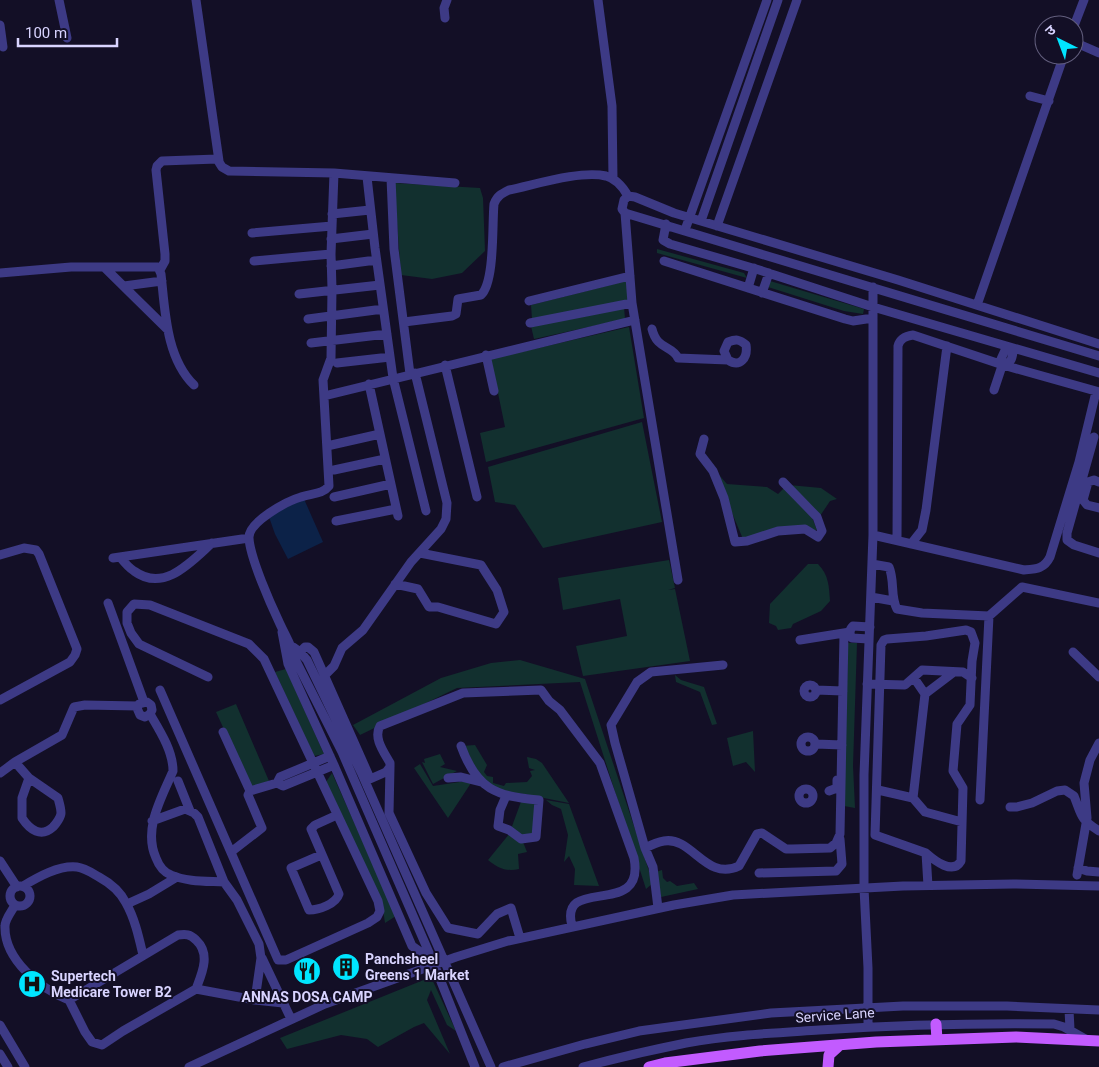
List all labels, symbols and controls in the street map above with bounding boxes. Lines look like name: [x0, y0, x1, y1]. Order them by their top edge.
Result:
scale bar: [18, 15, 116, 47]
north arrow: [1034, 15, 1084, 65]
text: उ: [1042, 21, 1059, 39]
text: 100 m: [25, 24, 67, 42]
place label: Panchsheel Greens 1 Market: [365, 951, 469, 983]
building icon: Panchsheel Greens 1 Market: [331, 952, 361, 982]
restaurant icon: ANNAS DOSA CAMP: [292, 956, 322, 986]
place label: Supertech Medicare Tower B2: [51, 968, 172, 1000]
hospital icon: Supertech Medicare Tower B2: [17, 969, 47, 999]
place label: ANNAS DOSA CAMP: [242, 989, 372, 1005]
street label: Service Lane: [795, 1004, 875, 1026]

